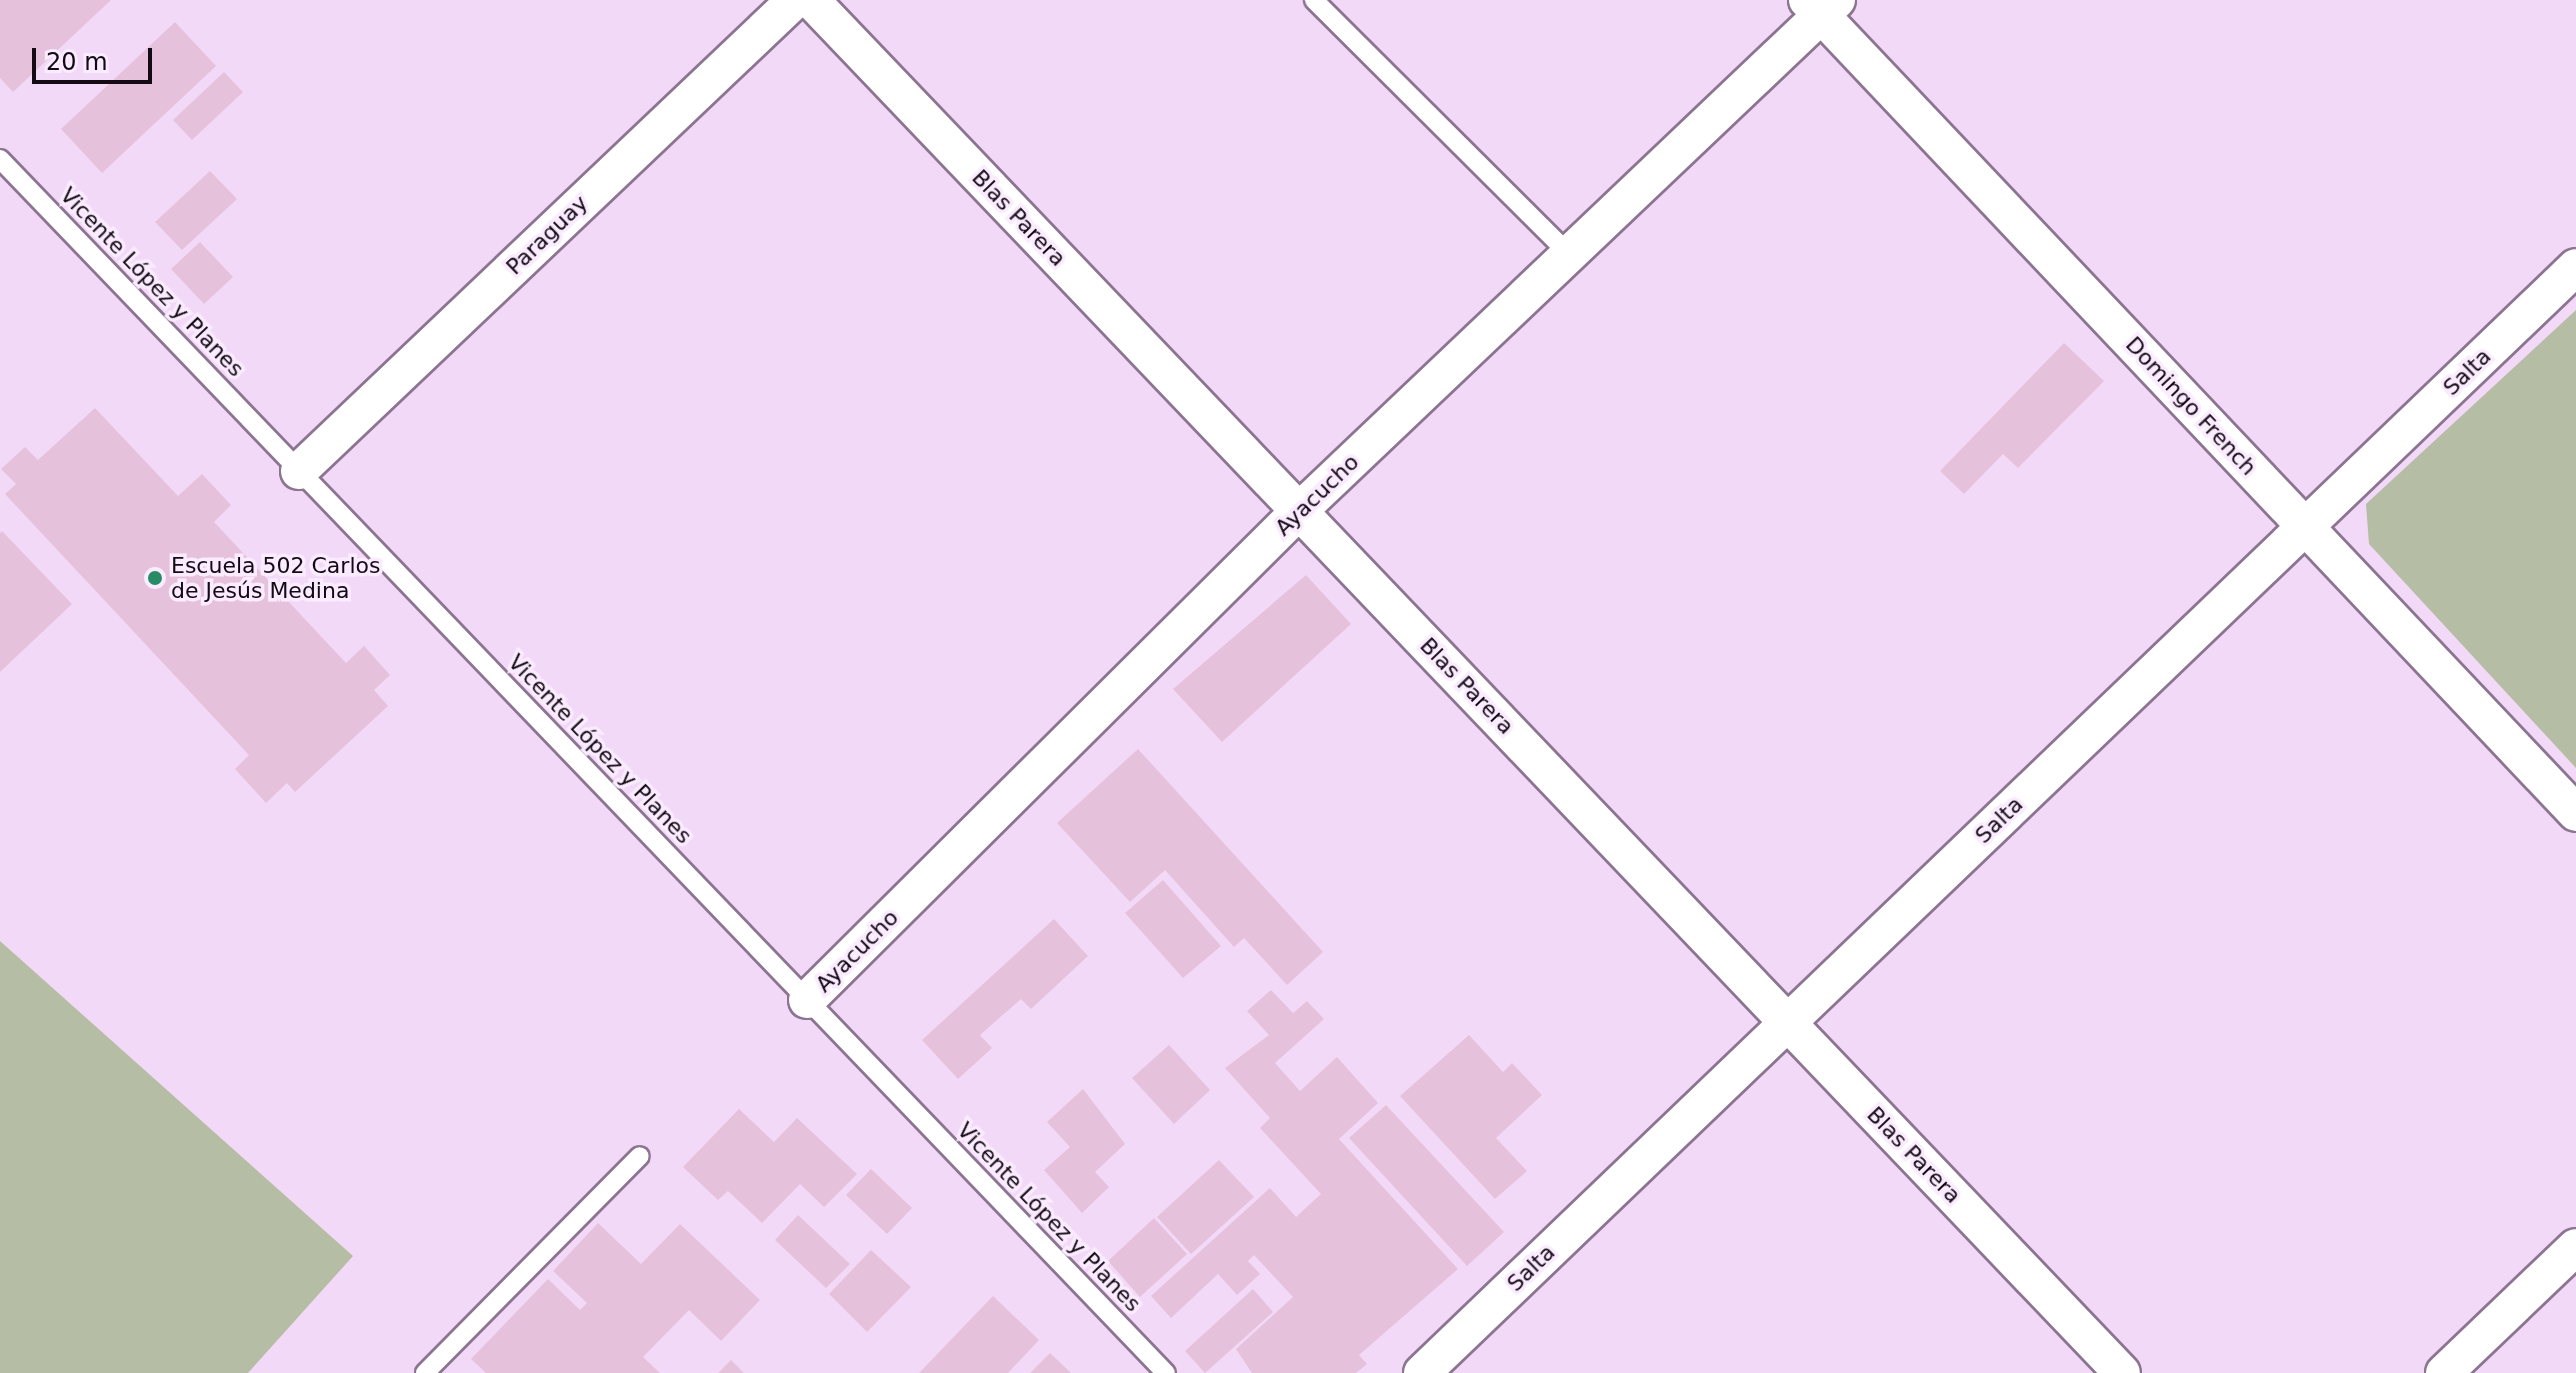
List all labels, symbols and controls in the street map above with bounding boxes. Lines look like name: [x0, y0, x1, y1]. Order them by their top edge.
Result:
scale bar: [36, 32, 156, 82]
text: 20 m: [46, 48, 108, 76]
street label: Blas Parera: [967, 164, 1071, 272]
street label: Vicente López y Planes: [55, 182, 249, 382]
street label: Paraguay: [501, 190, 593, 280]
street label: Domingo French: [2120, 331, 2262, 481]
street label: Salta: [2438, 343, 2496, 401]
street label: Ayacucho: [1270, 449, 1364, 541]
place label: Escuela 502 Carlos de Jesús Medina: [171, 552, 380, 604]
marker: Escuela 502 Carlos de Jesús Medina: [146, 569, 164, 587]
street label: Blas Parera: [1415, 632, 1519, 740]
street label: Vicente López y Planes: [503, 649, 697, 849]
street label: Salta: [1970, 791, 2028, 849]
street label: Ayacucho: [810, 904, 904, 998]
street label: Blas Parera: [1862, 1101, 1966, 1209]
street label: Vicente López y Planes: [952, 1117, 1146, 1317]
street label: Salta: [1502, 1239, 1560, 1297]

